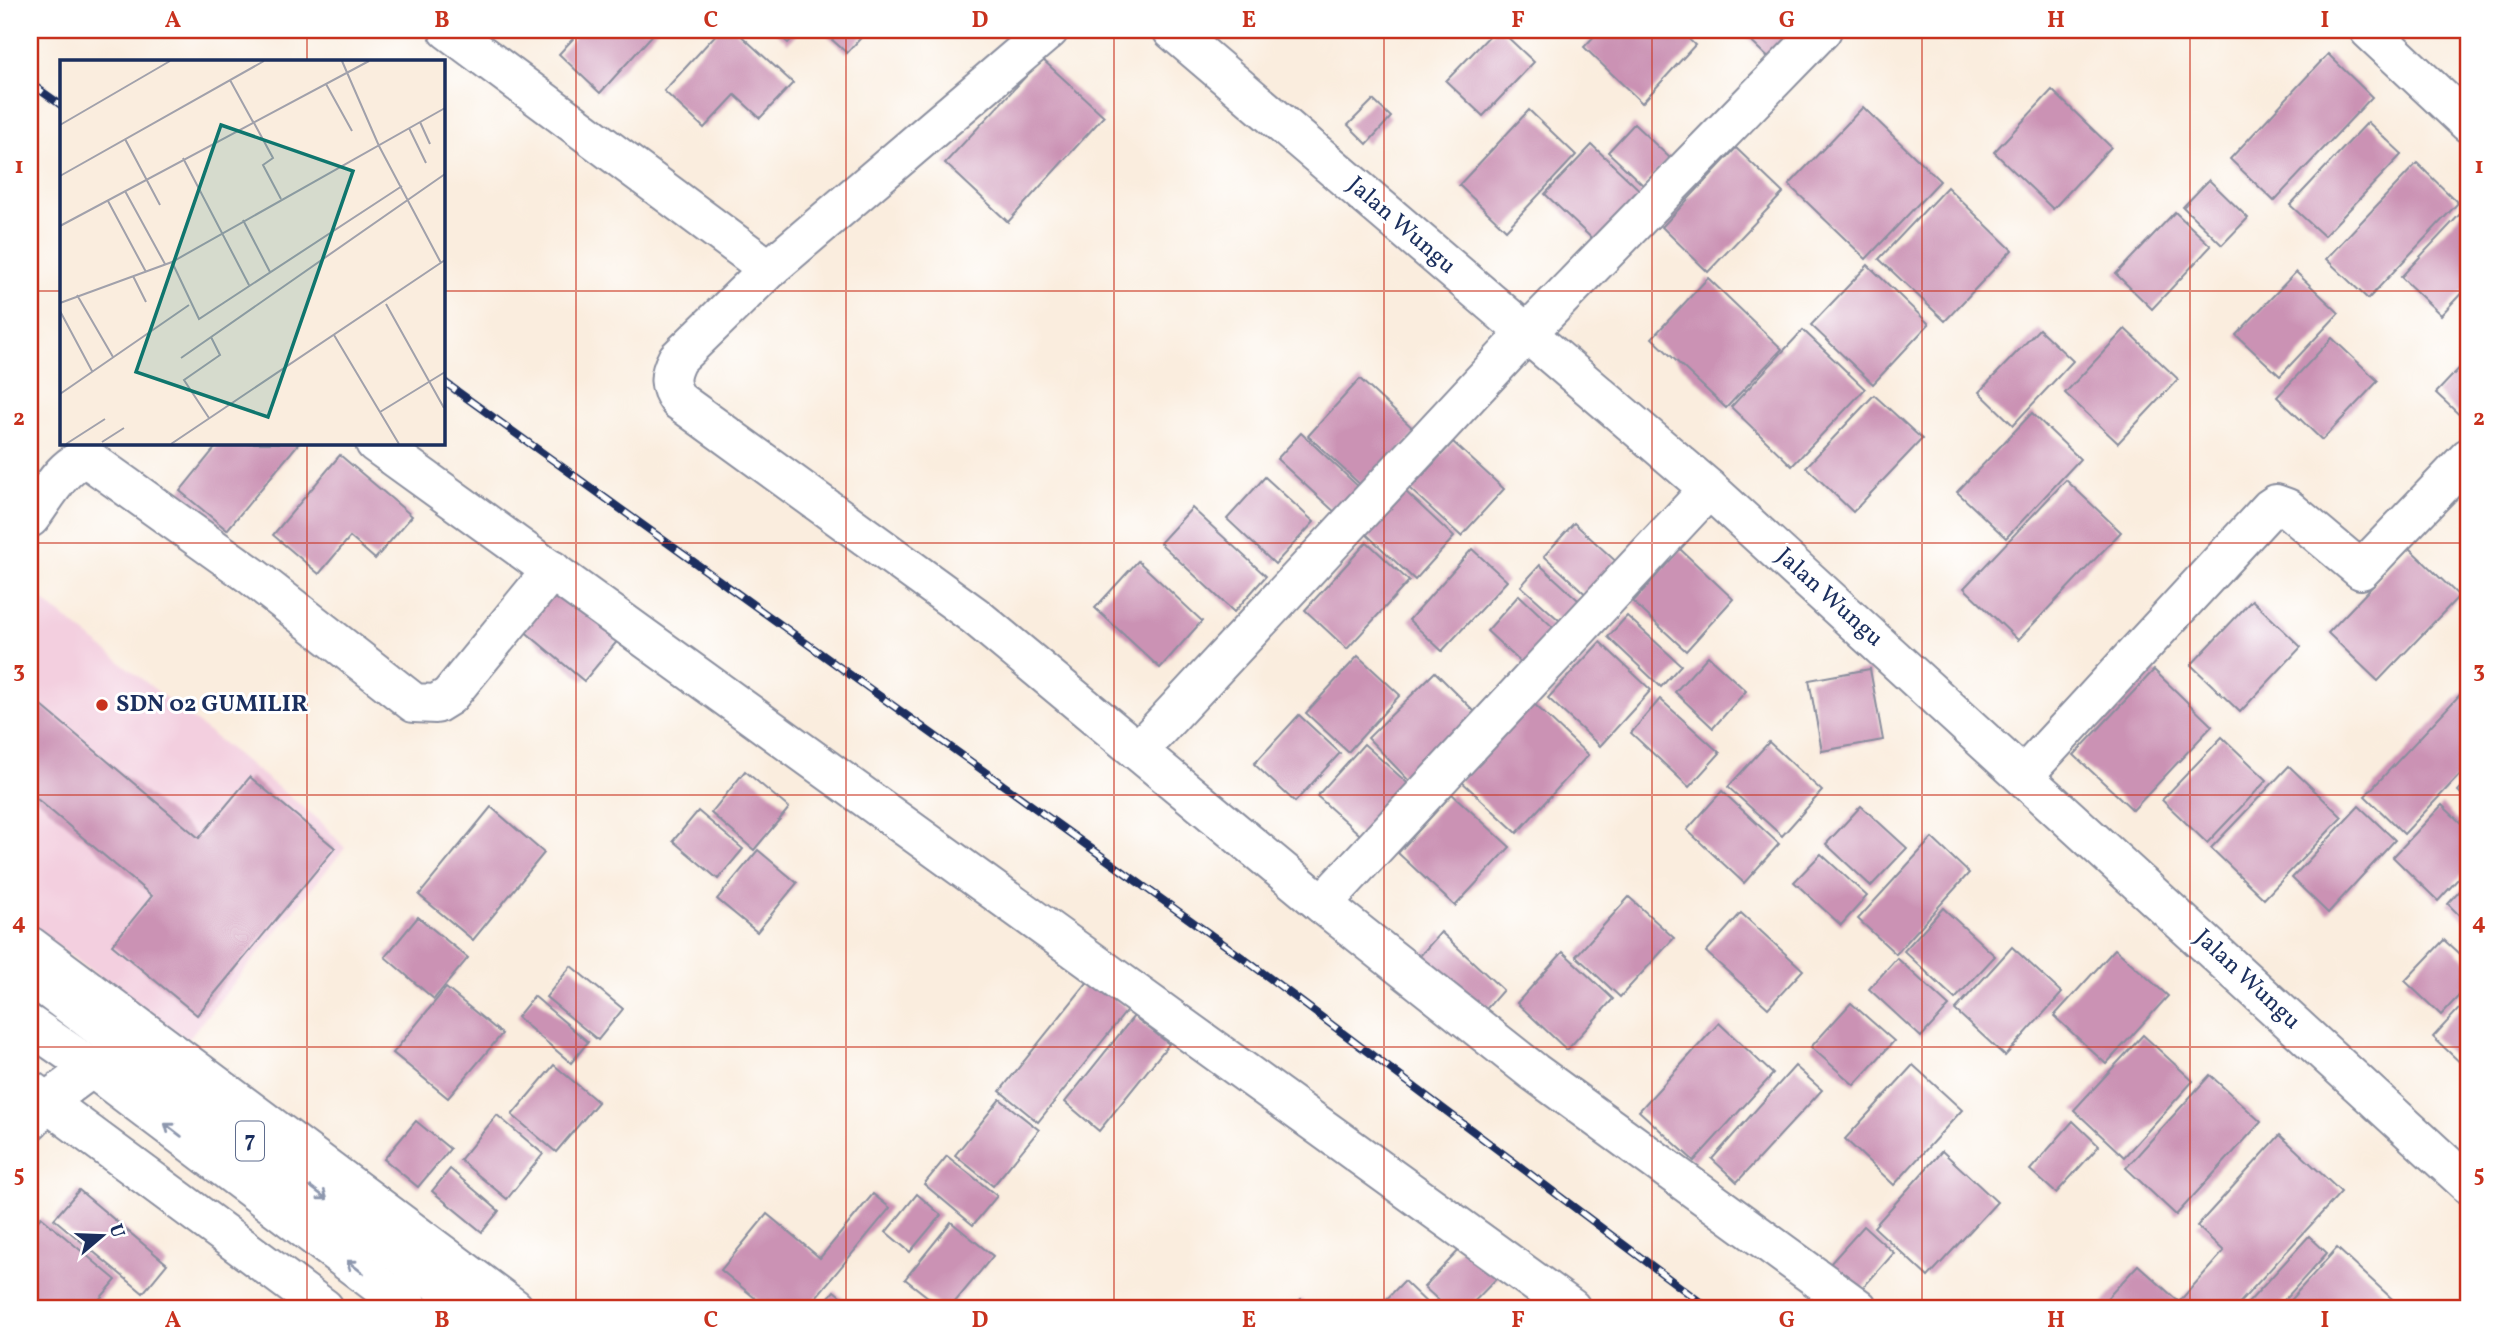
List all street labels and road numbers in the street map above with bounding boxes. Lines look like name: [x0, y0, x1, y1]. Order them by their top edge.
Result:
street label: Jalan Wungu: [1339, 169, 1463, 283]
street label: Jalan Wungu: [1768, 540, 1890, 656]
street label: Jalan Wungu: [2186, 922, 2308, 1038]
road number: 7: [236, 1122, 264, 1160]

